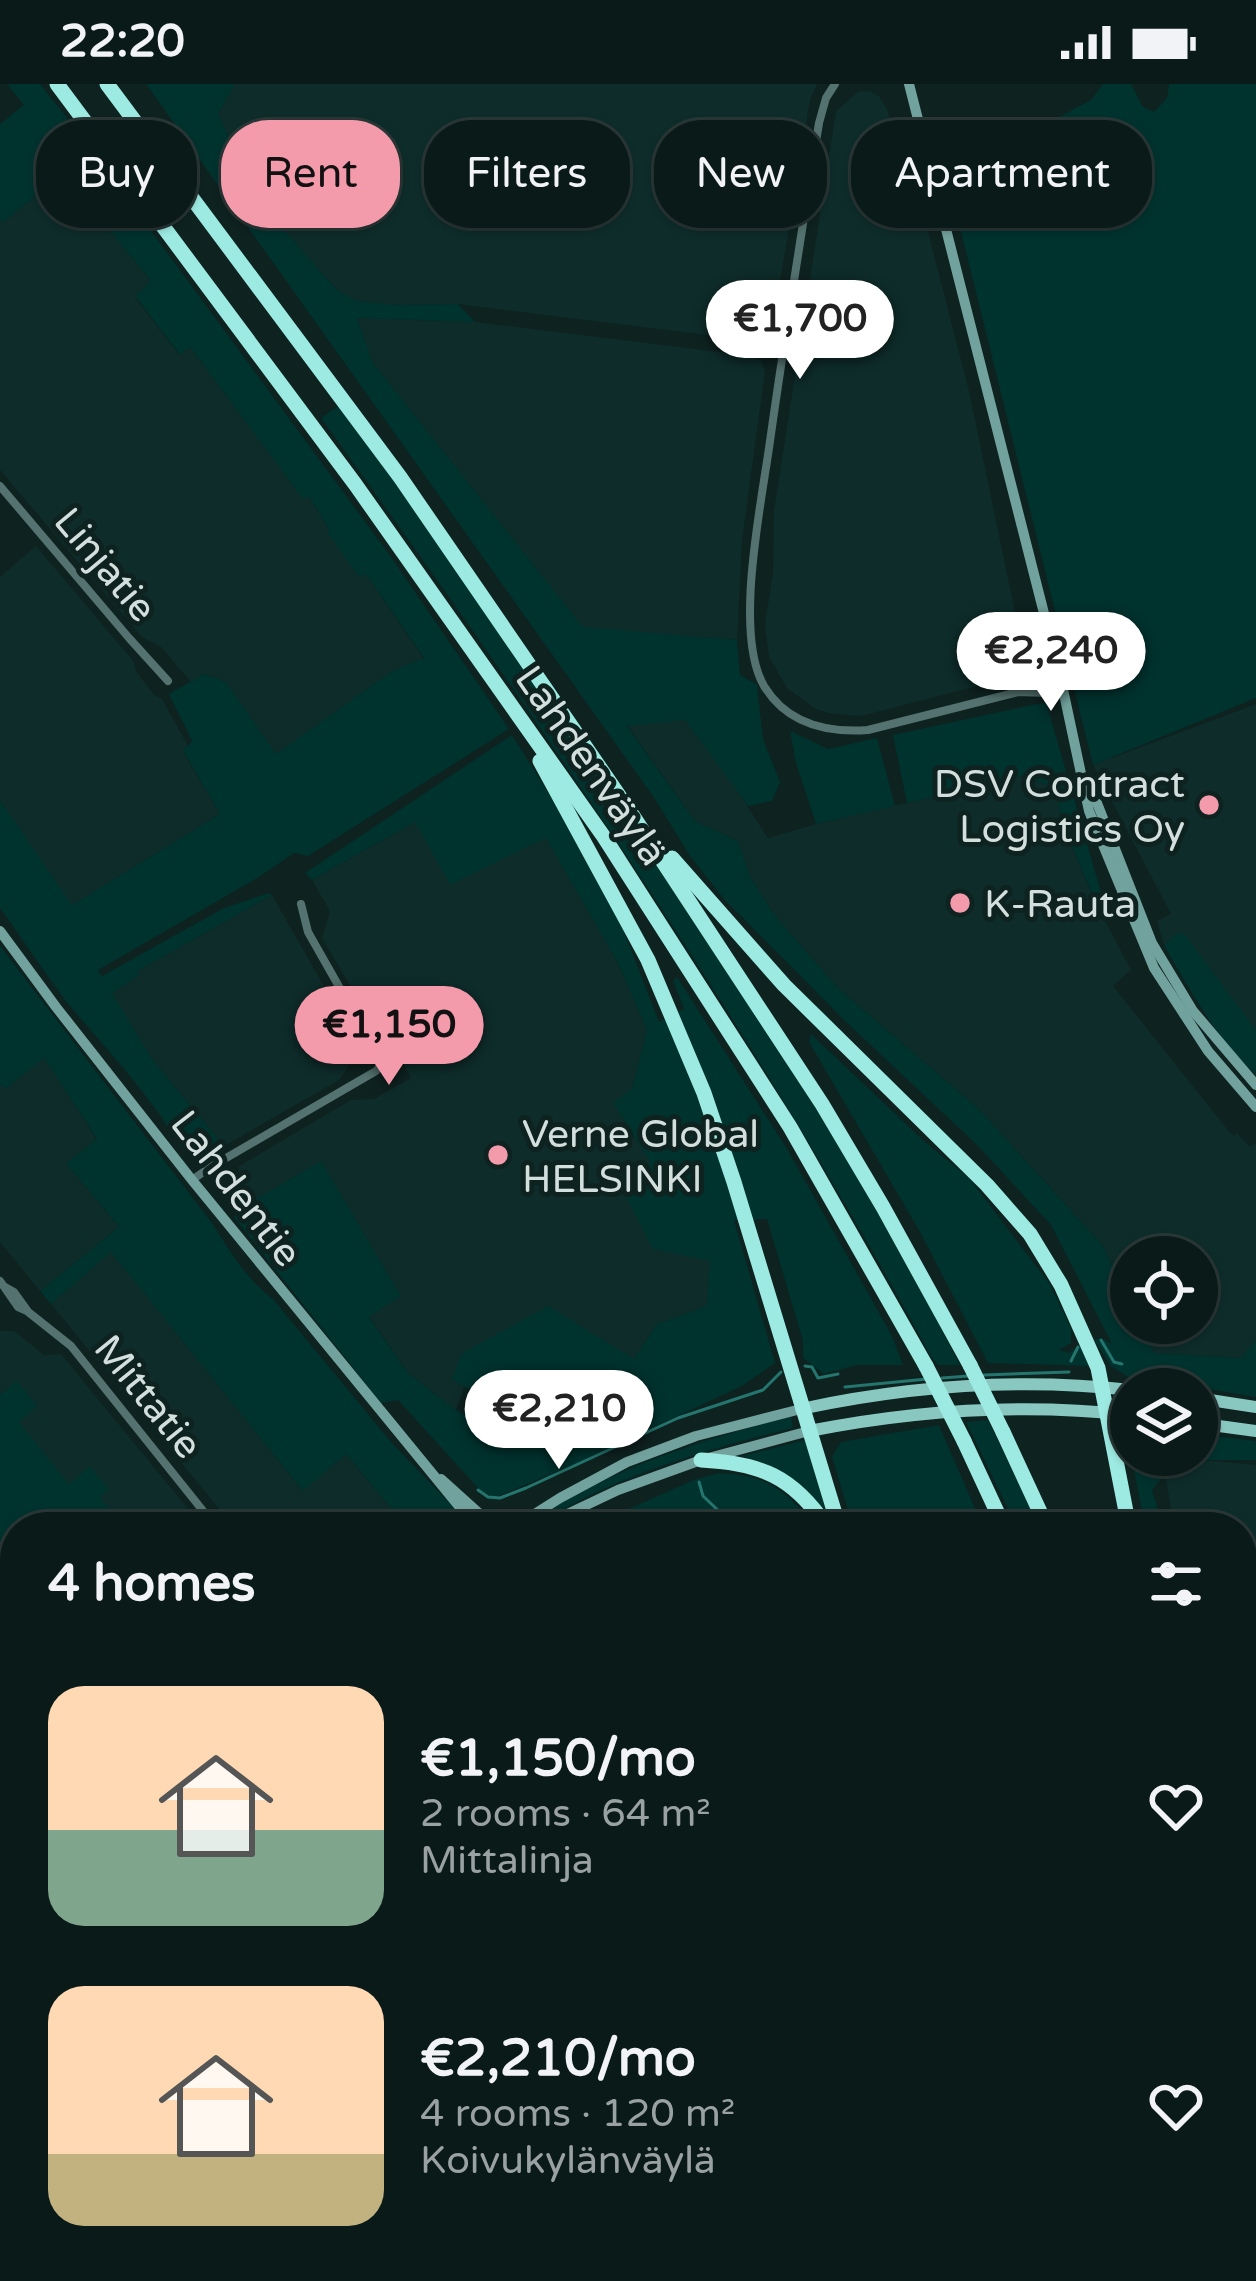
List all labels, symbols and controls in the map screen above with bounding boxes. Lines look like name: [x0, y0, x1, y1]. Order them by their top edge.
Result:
text: 22:20: [60, 15, 185, 69]
chip: Buy: [36, 120, 197, 228]
chip: Rent: [221, 120, 400, 228]
chip: Filters: [424, 120, 630, 228]
chip: New: [654, 120, 827, 228]
chip: Apartment: [851, 120, 1152, 228]
pin: €1,700: [702, 280, 898, 382]
text: €1,700: [733, 295, 867, 342]
street label: Linjatie: [44, 499, 166, 631]
pin: €2,240: [953, 612, 1149, 714]
text: €2,240: [984, 627, 1118, 674]
street label: Lahdenväylä: [505, 657, 677, 875]
place label: DSV Contract Logistics Oy: [934, 761, 1185, 853]
marker: DSV Contract Logistics Oy: [1196, 792, 1222, 818]
place label: K-Rauta: [984, 881, 1136, 928]
marker: K-Rauta: [947, 890, 973, 916]
pin: €1,150: [291, 986, 487, 1088]
text: €1,150: [322, 1001, 456, 1048]
street label: Lahdentie: [160, 1102, 311, 1276]
place label: Verne Global HELSINKI: [522, 1111, 759, 1203]
marker: Verne Global HELSINKI: [485, 1142, 511, 1168]
map controls: [1110, 1236, 1218, 1476]
button: locate: [1110, 1236, 1218, 1344]
street label: Mittatie: [84, 1326, 212, 1468]
button: layers: [1110, 1368, 1218, 1476]
pin: €2,210: [461, 1370, 657, 1472]
text: €2,210: [492, 1385, 626, 1432]
icon: filters: [1143, 1551, 1209, 1617]
text: 4 homes: [48, 1553, 256, 1615]
text: €1,150/mo: [420, 1728, 696, 1790]
icon: home: [144, 1734, 288, 1878]
icon: heart: [1143, 1773, 1209, 1839]
text: 2 rooms · 64 m²: [420, 1790, 711, 1837]
text: Mittalinja: [420, 1837, 594, 1884]
text: €2,210/mo: [420, 2028, 696, 2090]
icon: home: [144, 2034, 288, 2178]
icon: heart: [1143, 2073, 1209, 2139]
text: 4 rooms · 120 m²: [420, 2090, 735, 2137]
text: Koivukylänväylä: [420, 2137, 716, 2184]

